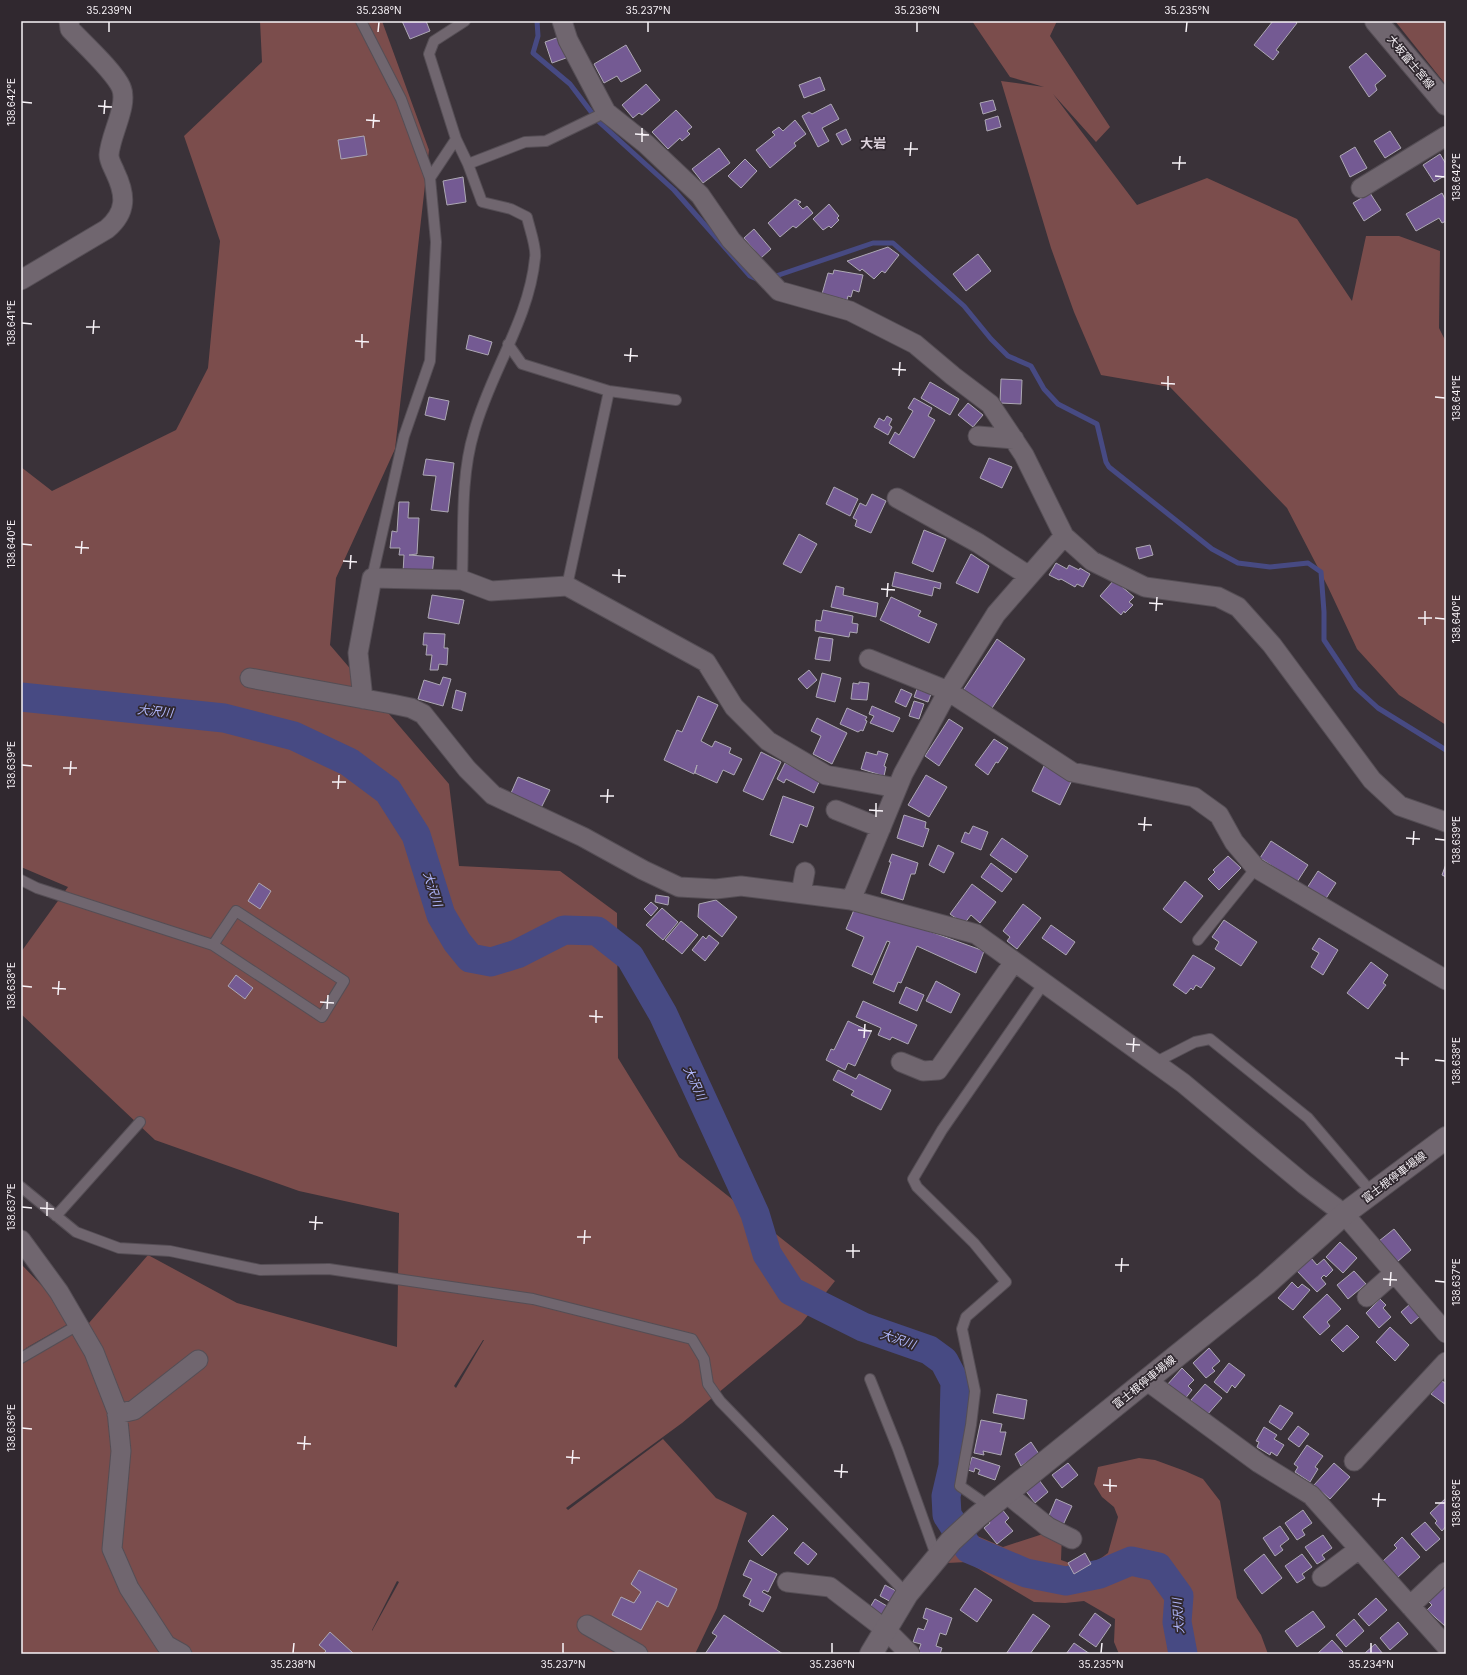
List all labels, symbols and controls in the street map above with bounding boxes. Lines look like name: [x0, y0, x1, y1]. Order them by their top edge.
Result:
text: 35.239°N: [86, 4, 132, 16]
text: 35.238°N: [356, 4, 402, 16]
text: 35.237°N: [626, 4, 670, 16]
text: 35.236°N: [894, 4, 940, 16]
text: 35.235°N: [1164, 4, 1210, 16]
street label: 大坂富士宮線: [1384, 32, 1438, 92]
text: 138.642°E: [5, 78, 17, 126]
district label: 大岩: [860, 135, 886, 151]
text: 138.642°E: [1450, 153, 1462, 201]
text: 138.641°E: [5, 300, 17, 346]
text: 138.641°E: [1450, 375, 1462, 421]
text: 138.640°E: [5, 520, 17, 568]
text: 138.640°E: [1450, 595, 1462, 643]
water label: 大沢川: [136, 702, 176, 721]
text: 138.639°E: [5, 741, 17, 789]
text: 138.639°E: [1450, 816, 1462, 864]
water label: 大沢川: [420, 870, 446, 910]
text: 138.638°E: [5, 962, 17, 1010]
text: 138.638°E: [1450, 1037, 1462, 1085]
water label: 大沢川: [681, 1064, 710, 1104]
street label: 富士根停車場線: [1359, 1148, 1429, 1206]
text: 138.637°E: [5, 1183, 17, 1231]
text: 138.637°E: [1450, 1258, 1462, 1306]
water label: 大沢川: [879, 1326, 919, 1353]
street label: 富士根停車場線: [1110, 1352, 1178, 1412]
text: 138.636°E: [5, 1404, 17, 1452]
text: 138.636°E: [1450, 1479, 1462, 1527]
water label: 大沢川: [1169, 1596, 1187, 1634]
text: 35.238°N: [270, 1658, 316, 1670]
text: 35.237°N: [541, 1658, 585, 1670]
text: 35.236°N: [809, 1658, 855, 1670]
text: 35.235°N: [1078, 1658, 1124, 1670]
text: 35.234°N: [1348, 1658, 1394, 1670]

